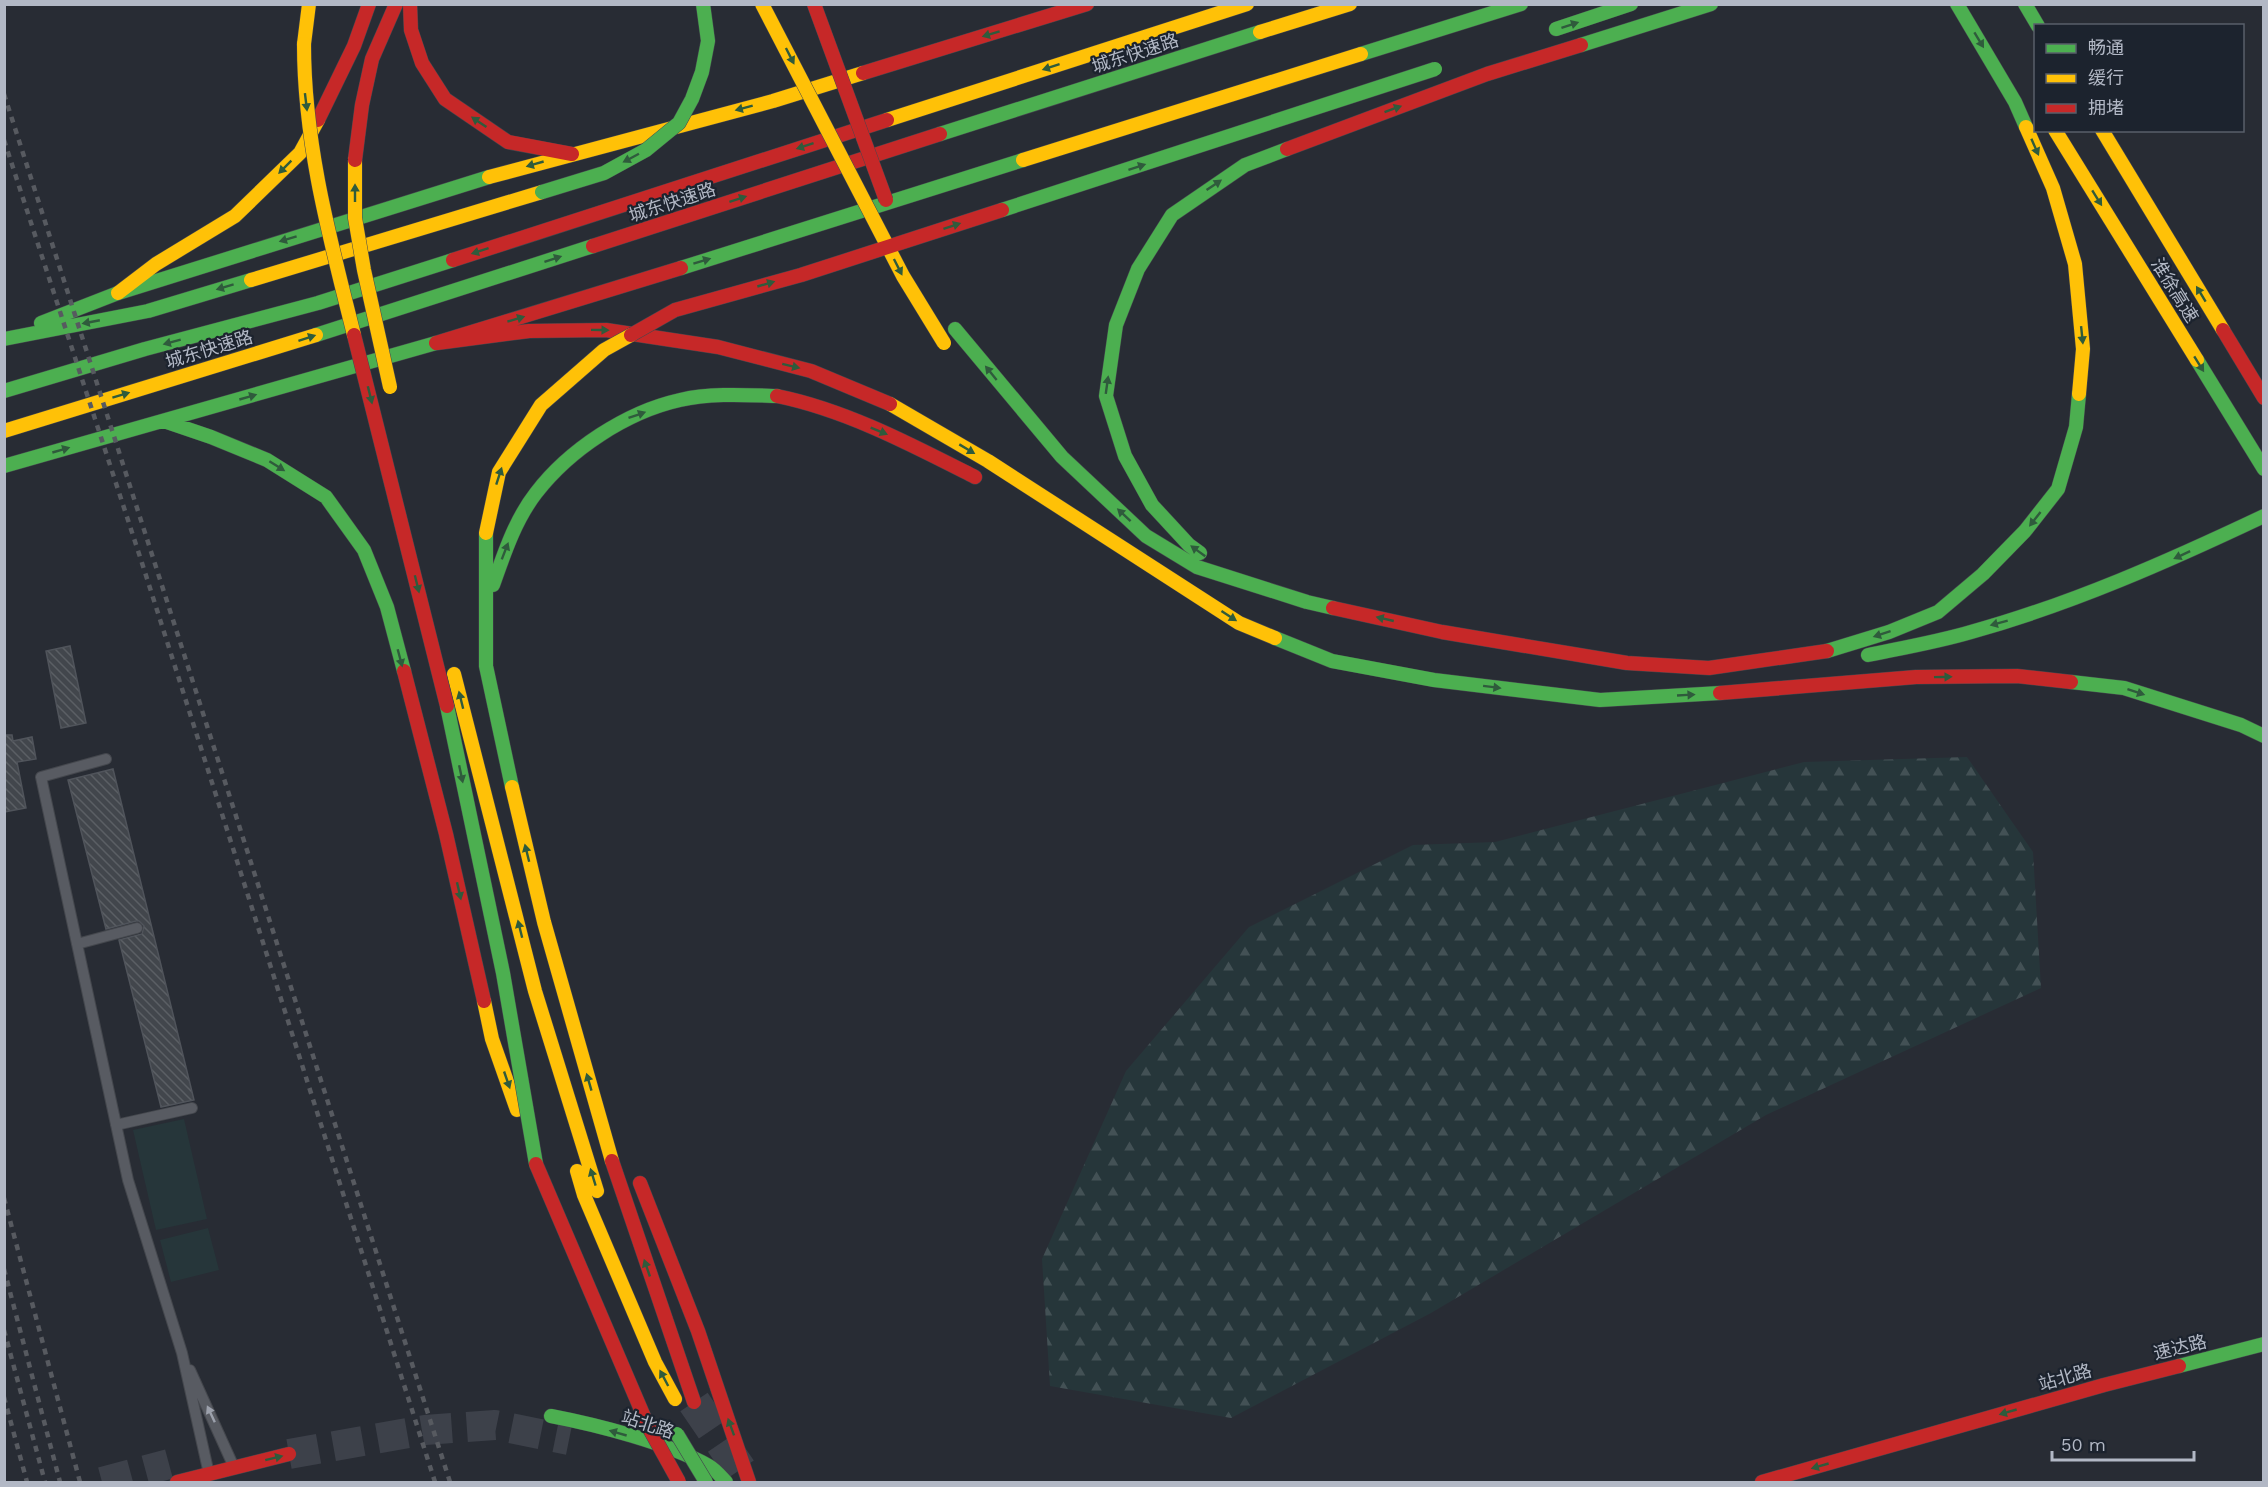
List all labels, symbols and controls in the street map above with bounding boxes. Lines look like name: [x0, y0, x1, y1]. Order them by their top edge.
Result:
one-way arrow: [1561, 19, 1579, 29]
legend: [2034, 24, 2244, 132]
street label: 城东快速路: [1089, 29, 1181, 77]
one-way arrow: [982, 30, 1000, 39]
one-way arrow: [1973, 32, 1984, 48]
text: 畅通: [2088, 37, 2124, 58]
one-way arrow: [784, 47, 794, 65]
one-way arrow: [1042, 62, 1060, 72]
text: 缓行: [2088, 67, 2124, 88]
one-way arrow: [301, 93, 310, 112]
text: 拥堵: [2088, 97, 2124, 118]
one-way arrow: [735, 104, 753, 114]
one-way arrow: [1384, 104, 1402, 114]
one-way arrow: [471, 117, 487, 128]
one-way arrow: [2031, 138, 2040, 156]
one-way arrow: [796, 142, 814, 151]
one-way arrow: [622, 153, 639, 163]
one-way arrow: [279, 160, 293, 174]
one-way arrow: [526, 160, 544, 169]
one-way arrow: [1128, 161, 1146, 171]
street label: 城东快速路: [626, 178, 718, 226]
one-way arrow: [1206, 179, 1222, 191]
one-way arrow: [350, 183, 360, 202]
one-way arrow: [2092, 190, 2103, 206]
one-way arrow: [729, 194, 747, 203]
one-way arrow: [943, 221, 961, 231]
one-way arrow: [279, 235, 297, 244]
one-way arrow: [471, 247, 489, 256]
one-way arrow: [544, 254, 562, 263]
street label: 淮徐高速: [2147, 254, 2203, 326]
one-way arrow: [693, 256, 711, 265]
one-way arrow: [893, 259, 903, 276]
one-way arrow: [757, 279, 775, 289]
one-way arrow: [216, 283, 234, 292]
one-way arrow: [2195, 286, 2206, 302]
one-way arrow: [507, 314, 525, 323]
one-way arrow: [81, 318, 100, 327]
one-way arrow: [2077, 325, 2087, 344]
street label: 城东快速路: [163, 326, 255, 372]
one-way arrow: [590, 326, 609, 335]
one-way arrow: [298, 333, 316, 342]
one-way arrow: [163, 338, 181, 347]
one-way arrow: [2194, 356, 2205, 372]
one-way arrow: [782, 361, 800, 371]
one-way arrow: [985, 366, 998, 381]
one-way arrow: [1103, 376, 1112, 395]
one-way arrow: [365, 386, 375, 404]
one-way arrow: [112, 390, 130, 399]
one-way arrow: [239, 392, 257, 401]
one-way arrow: [628, 409, 646, 419]
one-way arrow: [871, 426, 889, 436]
one-way arrow: [959, 443, 975, 454]
one-way arrow: [52, 445, 70, 455]
one-way arrow: [269, 460, 285, 471]
one-way arrow: [495, 467, 505, 485]
one-way arrow: [1117, 509, 1132, 522]
one-way arrow: [2028, 511, 2041, 527]
one-way arrow: [501, 542, 511, 560]
one-way arrow: [1190, 546, 1205, 558]
one-way arrow: [2173, 551, 2190, 560]
one-way arrow: [413, 575, 423, 593]
one-way arrow: [1221, 611, 1237, 622]
one-way arrow: [1375, 614, 1394, 623]
one-way arrow: [1990, 619, 2008, 629]
one-way arrow: [1873, 630, 1891, 639]
one-way arrow: [396, 648, 406, 667]
one-way arrow: [1933, 672, 1952, 682]
one-way arrow: [1483, 682, 1502, 692]
one-way arrow: [2127, 688, 2145, 697]
one-way arrow: [456, 690, 466, 709]
one-way arrow: [1677, 690, 1696, 699]
one-way arrow: [457, 765, 466, 784]
one-way arrow: [522, 844, 532, 862]
one-way arrow: [455, 881, 464, 900]
one-way arrow: [514, 920, 524, 938]
one-way arrow: [502, 1071, 512, 1089]
one-way arrow: [584, 1072, 593, 1090]
one-way arrow: [587, 1168, 597, 1186]
one-way arrow: [642, 1258, 652, 1276]
street label: 速达路: [2151, 1330, 2209, 1364]
street label: 站北路: [2036, 1359, 2094, 1395]
one-way arrow: [659, 1369, 669, 1386]
one-way arrow: [206, 1406, 215, 1423]
street label: 站北路: [619, 1406, 677, 1442]
one-way arrow: [1999, 1408, 2017, 1417]
one-way arrow: [726, 1418, 736, 1436]
scale bar: [2052, 1424, 2194, 1462]
one-way arrow: [609, 1428, 627, 1437]
text: 50 m: [2061, 1434, 2106, 1455]
one-way arrow: [265, 1452, 283, 1462]
one-way arrow: [1811, 1462, 1829, 1471]

